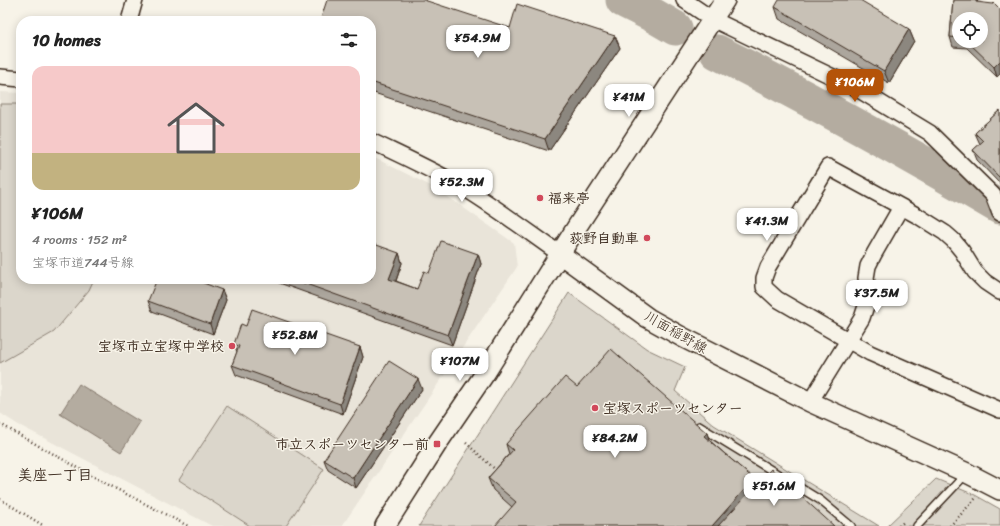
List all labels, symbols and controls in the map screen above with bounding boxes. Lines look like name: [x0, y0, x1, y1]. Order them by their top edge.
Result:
map controls: [952, 12, 988, 48]
button: locate: [952, 12, 988, 48]
text: 10 homes: [32, 25, 101, 55]
pin: ¥54.9M: [445, 25, 511, 59]
text: ¥54.9M: [455, 26, 501, 49]
icon: filters: [338, 29, 360, 51]
pin: ¥106M: [827, 69, 883, 103]
text: ¥106M: [835, 70, 875, 93]
pin: ¥41M: [605, 84, 653, 118]
text: ¥41M: [613, 85, 645, 108]
icon: home: [160, 92, 232, 164]
pin: ¥52.3M: [429, 169, 495, 203]
text: ¥52.3M: [440, 170, 484, 193]
place label: 福来亭: [548, 186, 590, 211]
marker: 福来亭: [535, 193, 545, 203]
text: ¥106M: [32, 198, 83, 228]
pin: ¥41.3M: [734, 208, 800, 242]
text: ¥41.3M: [746, 209, 788, 232]
place label: 荻野自動車: [569, 226, 639, 251]
text: 4 rooms · 152 m²: [32, 228, 127, 251]
marker: 荻野自動車: [642, 233, 652, 243]
text: 宝塚市道744号線: [32, 251, 134, 274]
pin: ¥37.5M: [844, 280, 910, 314]
text: ¥37.5M: [855, 281, 899, 304]
street label: 川面稲野線: [639, 304, 712, 361]
pin: ¥52.8M: [262, 322, 328, 356]
text: ¥52.8M: [272, 323, 318, 346]
place label: 宝塚市立宝塚中学校: [98, 334, 224, 359]
marker: 宝塚市立宝塚中学校: [227, 341, 237, 351]
pin: ¥107M: [432, 348, 488, 382]
text: ¥107M: [440, 349, 480, 372]
place label: 宝塚スポーツセンター: [603, 396, 743, 421]
marker: 宝塚スポーツセンター: [590, 403, 600, 413]
pin: ¥84.2M: [582, 425, 648, 459]
text: ¥84.2M: [592, 426, 638, 449]
place label: 市立スポーツセンター前: [275, 432, 429, 457]
marker: 市立スポーツセンター前: [432, 439, 442, 449]
district label: 美座一丁目: [17, 462, 93, 488]
pin: ¥51.6M: [741, 473, 807, 507]
text: ¥51.6M: [753, 474, 795, 497]

